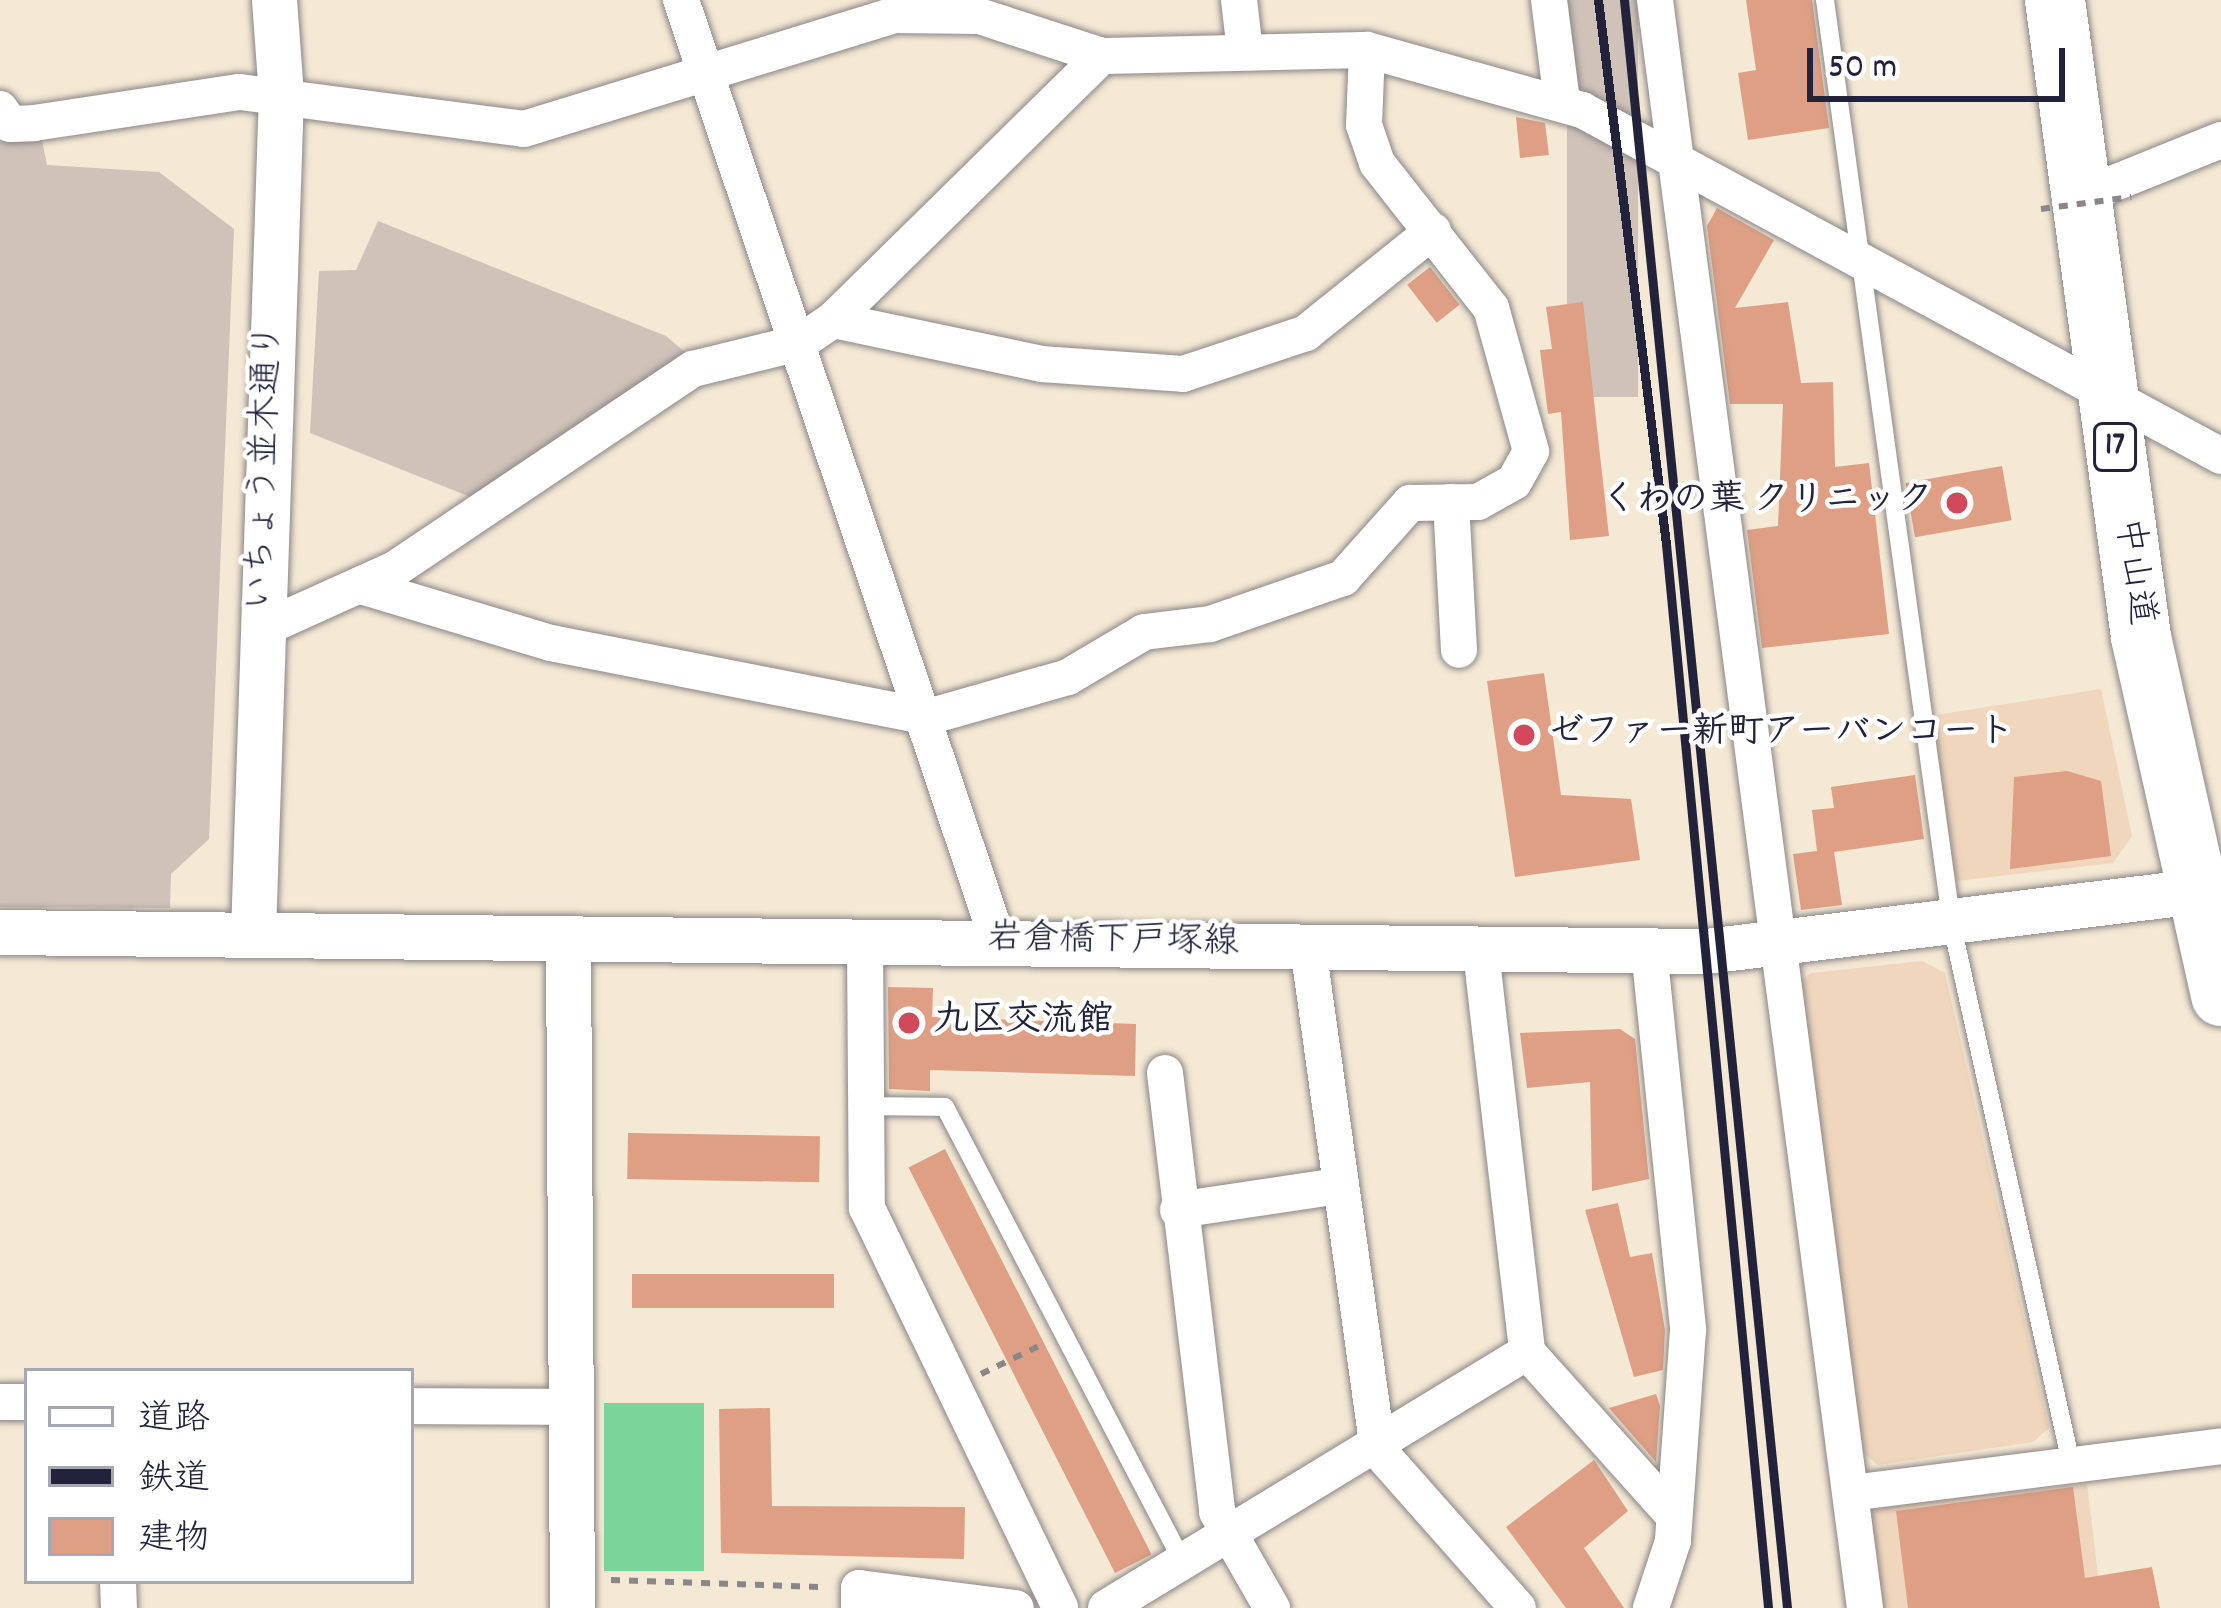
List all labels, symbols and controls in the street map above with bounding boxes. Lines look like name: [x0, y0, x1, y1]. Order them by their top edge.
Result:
scale bar: [1813, 24, 2071, 98]
text: 50 m: [1828, 43, 1897, 95]
street label: いちょう並木通り: [240, 322, 294, 612]
road number: 17: [2091, 420, 2139, 474]
place label: くわの葉 クリニック: [1601, 481, 1933, 525]
marker: くわの葉 クリニック: [1944, 490, 1970, 516]
street label: 中山道: [2103, 516, 2161, 628]
place label: ゼファー新町アーバンコート: [1548, 713, 2015, 757]
marker: ゼファー新町アーバンコート: [1511, 722, 1537, 748]
street label: 岩倉橋下戸塚線: [987, 919, 1239, 967]
place label: 九区交流館: [933, 1001, 1113, 1045]
marker: 九区交流館: [896, 1010, 922, 1036]
legend: [24, 1368, 414, 1584]
text: 道路: [138, 1395, 210, 1447]
text: 鉄道: [138, 1455, 210, 1507]
text: 建物: [138, 1515, 210, 1567]

